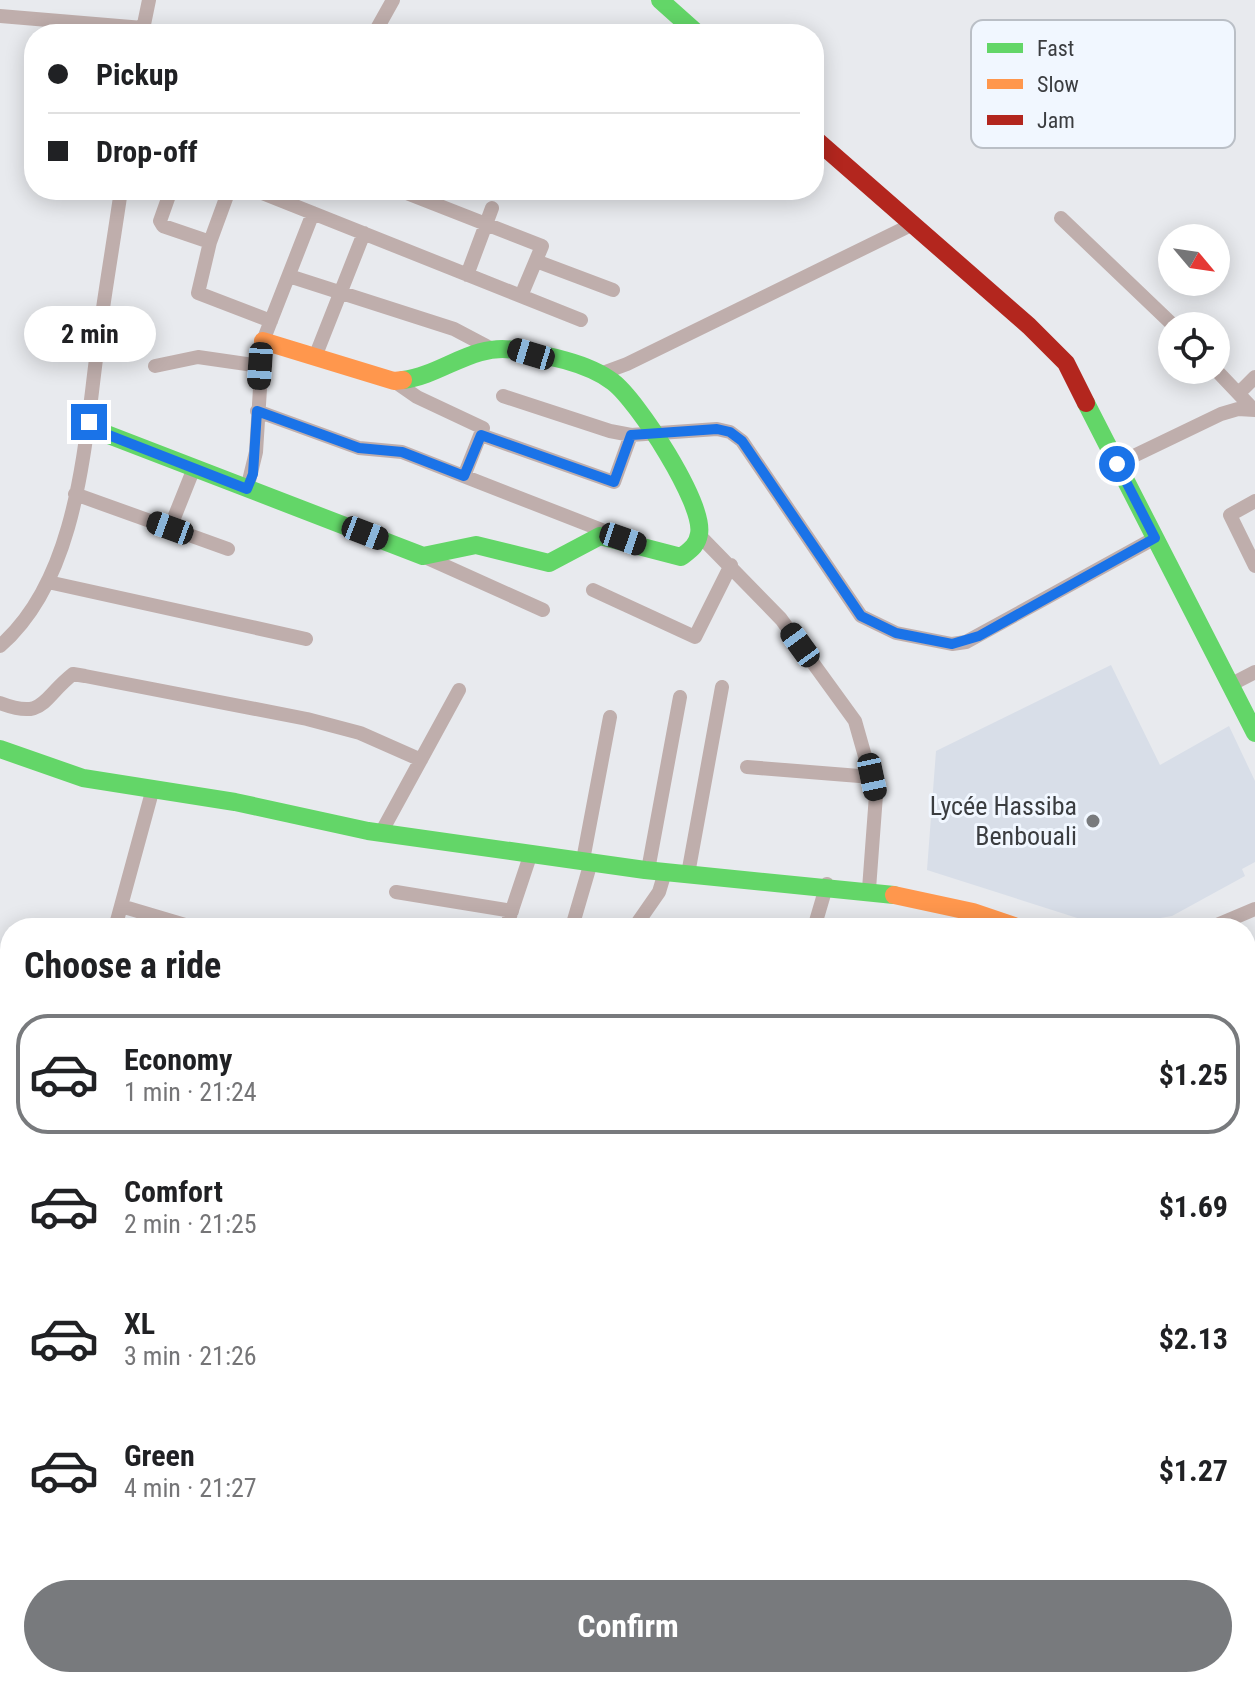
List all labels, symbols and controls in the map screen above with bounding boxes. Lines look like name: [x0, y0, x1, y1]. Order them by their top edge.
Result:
legend: [971, 20, 1235, 148]
text: Fast: [1037, 36, 1074, 61]
text: Pickup: [96, 57, 178, 92]
text: Slow: [1037, 72, 1079, 97]
text: Jam: [1037, 108, 1075, 133]
text: Drop-off: [96, 134, 198, 169]
north arrow: [1158, 224, 1230, 296]
map controls: [1158, 224, 1230, 384]
callout: 2 min: [23, 306, 155, 362]
button: locate: [1158, 312, 1230, 384]
text: 2 min: [61, 319, 119, 349]
car: [505, 336, 557, 372]
car: [246, 341, 274, 391]
route end: [71, 404, 107, 440]
route start: [1099, 446, 1135, 482]
car: [143, 509, 197, 547]
car: [338, 513, 392, 553]
car: [596, 520, 650, 558]
car: [776, 619, 824, 671]
car: [855, 751, 889, 803]
place label: Lycée Hassiba Benbouali: [930, 791, 1077, 851]
marker: Lycée Hassiba Benbouali: [1084, 812, 1102, 830]
text: Choose a ride: [24, 945, 221, 987]
icon: car: [28, 1038, 100, 1110]
text: Economy: [124, 1042, 232, 1077]
text: $1.25: [1159, 1057, 1228, 1092]
text: 1 min · 21:24: [124, 1077, 257, 1107]
icon: car: [28, 1170, 100, 1242]
text: Comfort: [124, 1174, 223, 1209]
text: $1.69: [1159, 1189, 1228, 1224]
text: 2 min · 21:25: [124, 1209, 257, 1239]
icon: car: [28, 1302, 100, 1374]
text: XL: [124, 1306, 155, 1341]
text: $2.13: [1159, 1321, 1228, 1356]
text: 3 min · 21:26: [124, 1341, 257, 1371]
icon: car: [28, 1434, 100, 1506]
text: Green: [124, 1438, 195, 1473]
text: $1.27: [1159, 1453, 1228, 1488]
text: 4 min · 21:27: [124, 1473, 257, 1503]
button: Confirm: [24, 1580, 1232, 1672]

